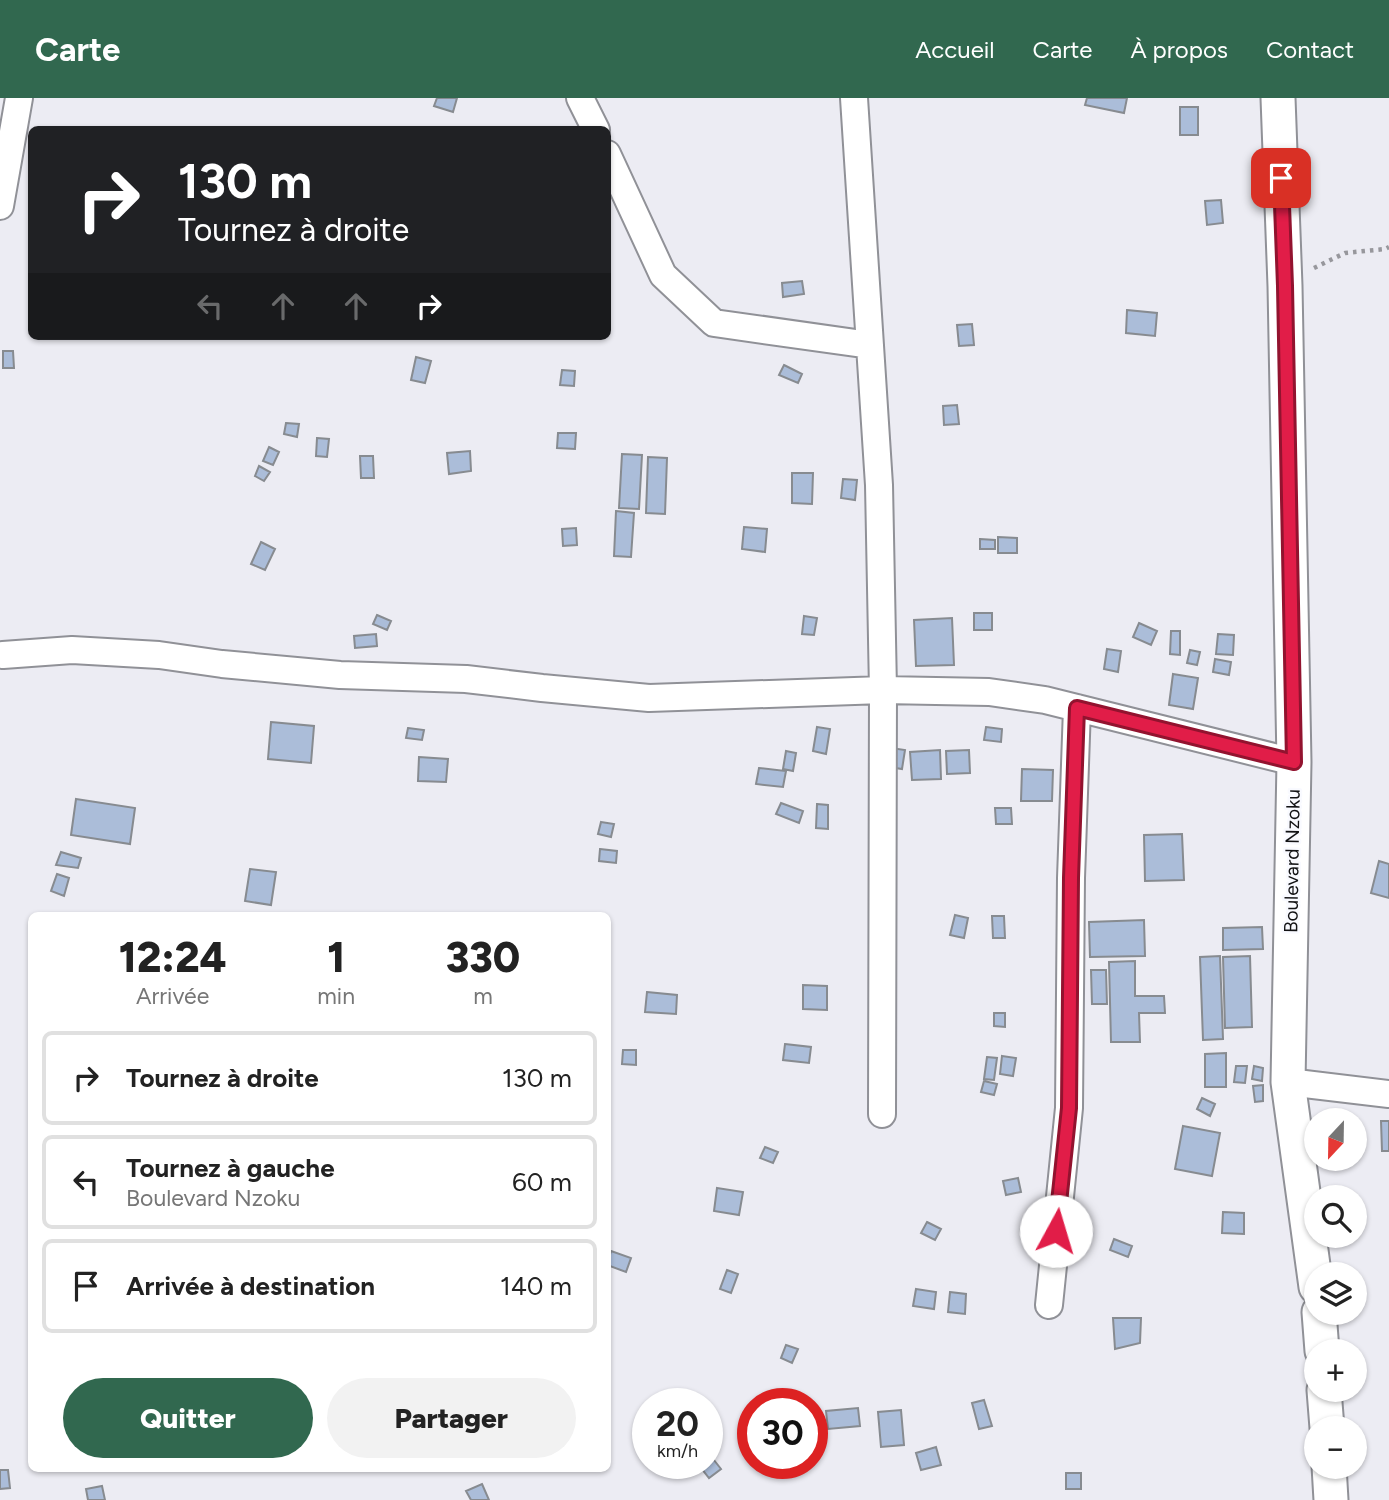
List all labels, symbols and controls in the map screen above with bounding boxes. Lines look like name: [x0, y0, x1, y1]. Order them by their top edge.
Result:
text: Carte: [35, 30, 120, 69]
text: Accueil: [915, 35, 995, 64]
text: Carte: [1033, 35, 1092, 64]
text: À propos: [1130, 35, 1228, 64]
text: Contact: [1266, 35, 1354, 64]
pin: [1251, 148, 1311, 208]
text: 130 m: [178, 151, 312, 210]
icon: right: [63, 154, 154, 245]
icon: arrive: [1262, 159, 1300, 197]
text: Tournez à droite: [178, 211, 409, 249]
icon: left: [191, 287, 229, 325]
icon: ahead: [264, 287, 302, 325]
icon: ahead: [337, 287, 375, 325]
icon: right: [410, 287, 448, 325]
street label: Boulevard Nzoku: [1279, 789, 1305, 933]
text: 12:24: [119, 932, 226, 983]
text: 1: [327, 932, 345, 983]
text: 330: [446, 932, 520, 983]
text: Arrivée: [136, 982, 209, 1010]
text: min: [317, 982, 355, 1010]
text: m: [473, 982, 493, 1010]
icon: right: [67, 1059, 105, 1097]
text: Tournez à droite: [126, 1062, 319, 1094]
text: 130 m: [502, 1062, 572, 1094]
north arrow: [1304, 1108, 1367, 1171]
map controls: [1304, 1108, 1367, 1479]
text: Tournez à gauche: [126, 1152, 335, 1184]
icon: left: [67, 1163, 105, 1201]
text: 60 m: [512, 1166, 572, 1198]
text: Boulevard Nzoku: [126, 1184, 300, 1212]
button: search: [1304, 1185, 1367, 1248]
position arrow: [1019, 1194, 1093, 1268]
button: layers: [1304, 1262, 1367, 1325]
icon: arrive: [67, 1267, 105, 1305]
text: Arrivée à destination: [126, 1270, 375, 1302]
text: 140 m: [500, 1270, 572, 1302]
button: +: [1304, 1339, 1367, 1402]
button: Quitter: [63, 1378, 313, 1458]
button: Partager: [327, 1378, 576, 1458]
speed limit sign: 30: [737, 1388, 828, 1479]
text: 20: [656, 1403, 699, 1445]
button: −: [1304, 1416, 1367, 1479]
text: km/h: [657, 1440, 698, 1462]

